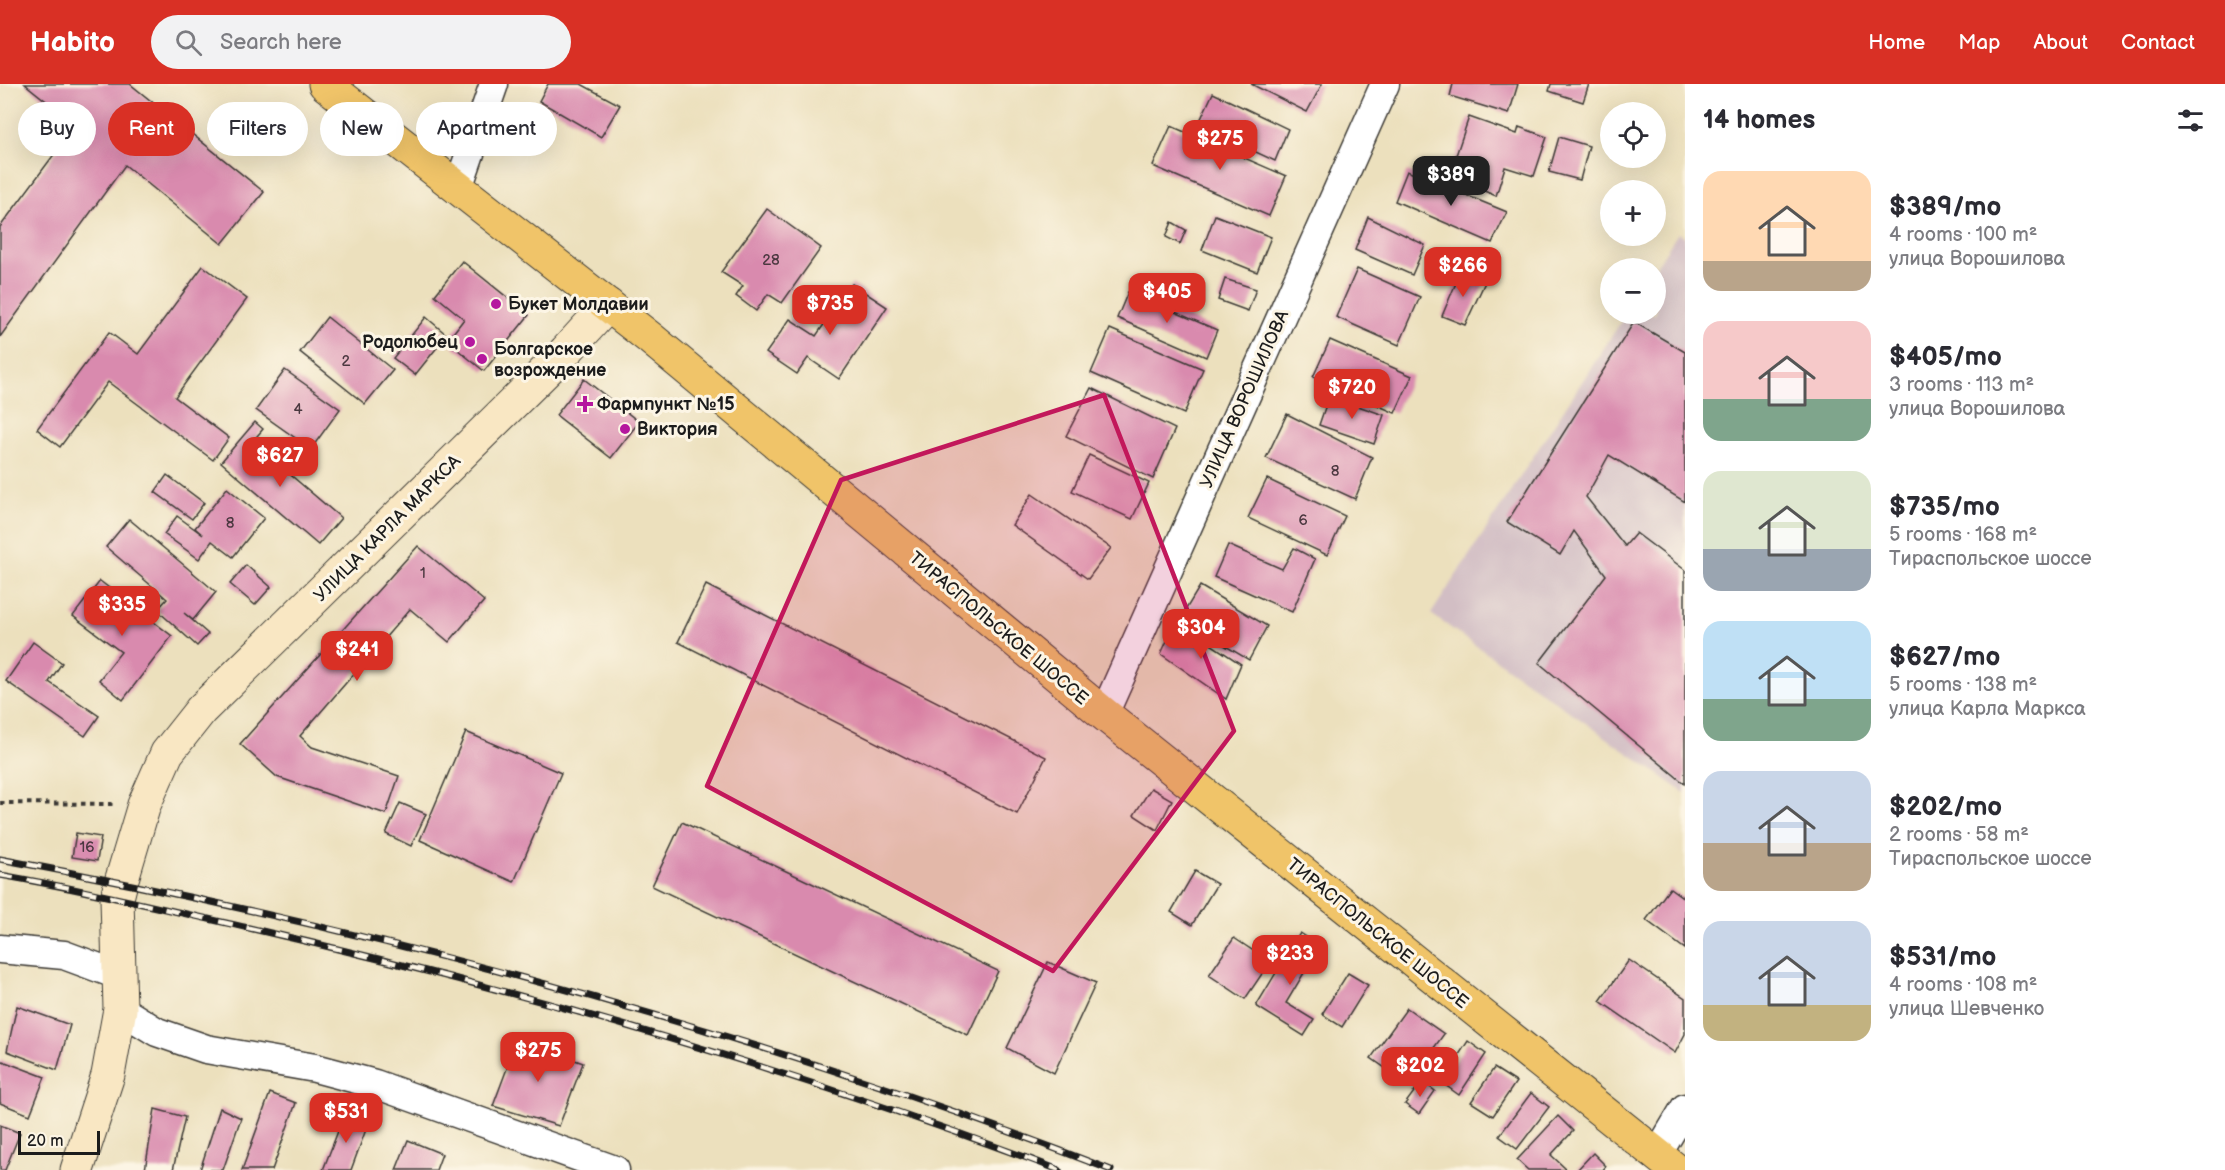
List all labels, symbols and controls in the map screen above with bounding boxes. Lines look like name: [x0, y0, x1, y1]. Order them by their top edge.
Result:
search box: [151, 15, 571, 69]
text: Habito: [30, 26, 115, 59]
icon: search: [172, 26, 205, 59]
text: Search here: [220, 29, 342, 56]
text: Home: [1868, 30, 1925, 55]
text: Map: [1958, 30, 2000, 55]
text: About: [2033, 30, 2088, 55]
text: Contact: [2121, 30, 2195, 55]
chip: Buy: [18, 102, 96, 156]
chip: Rent: [108, 102, 195, 156]
chip: Filters: [207, 102, 308, 156]
chip: New: [320, 102, 404, 156]
chip: Apartment: [416, 102, 557, 156]
map controls: [1600, 102, 1666, 324]
button: locate: [1600, 102, 1666, 168]
icon: filters: [2174, 104, 2207, 137]
text: 14 homes: [1703, 105, 1815, 136]
pin: $275: [1184, 120, 1256, 171]
text: $275: [1196, 127, 1244, 151]
pin: $389: [1415, 156, 1487, 207]
text: $389: [1427, 163, 1475, 187]
button: +: [1600, 180, 1666, 246]
text: $389/mo: [1889, 192, 2001, 223]
icon: home: [1751, 195, 1823, 267]
text: 4 rooms · 100 m²: [1889, 223, 2037, 247]
pin: $266: [1427, 247, 1499, 298]
text: улица Ворошилова: [1889, 247, 2065, 271]
house number: 28: [762, 251, 780, 270]
text: $266: [1438, 254, 1488, 278]
button: −: [1600, 258, 1666, 324]
pin: $405: [1131, 273, 1203, 324]
text: $405: [1143, 280, 1191, 304]
pin: $735: [794, 285, 866, 336]
text: $735: [806, 292, 854, 316]
place label: Букет Молдавии: [508, 294, 649, 315]
marker: Букет Молдавии: [489, 297, 503, 311]
street label: УЛИЦА ВОРОШИЛОВА: [1196, 307, 1293, 491]
place label: Родолюбец: [362, 332, 458, 353]
marker: Родолюбец: [463, 335, 477, 349]
place label: Болгарское возрождение: [494, 339, 606, 381]
text: $405/mo: [1889, 342, 2002, 373]
icon: home: [1751, 345, 1823, 417]
house number: 2: [342, 352, 351, 371]
marker: Болгарское возрождение: [475, 352, 489, 366]
pin: $720: [1316, 369, 1388, 420]
text: 3 rooms · 113 m²: [1889, 373, 2034, 397]
text: $720: [1328, 376, 1376, 400]
place label: Фармпункт №15: [597, 394, 735, 415]
marker: Фармпункт №15: [578, 397, 592, 411]
text: улица Ворошилова: [1889, 397, 2065, 421]
house number: 4: [293, 400, 303, 419]
place label: Виктория: [637, 419, 718, 440]
marker: Виктория: [618, 422, 632, 436]
pin: $627: [244, 437, 316, 488]
text: $627: [256, 444, 304, 468]
street label: УЛИЦА КАРЛА МАРКСА: [310, 451, 465, 606]
house number: 8: [1331, 462, 1340, 481]
text: $735/mo: [1889, 492, 2000, 523]
icon: home: [1751, 495, 1823, 567]
house number: 6: [1298, 511, 1308, 530]
house number: 8: [226, 514, 235, 533]
text: 5 rooms · 168 m²: [1889, 523, 2037, 547]
street label: ТИРАСПОЛЬСКОЕ ШОССЕ: [905, 547, 1092, 709]
text: Тираспольское шоссе: [1889, 547, 2092, 571]
house number: 1: [420, 564, 426, 583]
pin: $335: [86, 586, 158, 637]
text: $335: [98, 593, 146, 617]
pin: $304: [1165, 609, 1237, 660]
text: $304: [1176, 616, 1226, 640]
pin: $241: [321, 631, 393, 682]
text: $241: [335, 638, 379, 662]
text: $627/mo: [1889, 642, 2000, 673]
icon: home: [1751, 645, 1823, 717]
text: 5 rooms · 138 m²: [1889, 673, 2037, 697]
text: улица Карла Маркса: [1889, 697, 2086, 721]
text: $202/mo: [1889, 792, 2002, 823]
icon: home: [1751, 795, 1823, 867]
text: 2 rooms · 58 m²: [1889, 823, 2029, 847]
house number: 16: [80, 838, 94, 857]
text: Тираспольское шоссе: [1889, 847, 2092, 871]
street label: ТИРАСПОЛЬСКОЕ ШОССЕ: [1283, 854, 1472, 1013]
pin: $233: [1254, 935, 1326, 986]
text: $233: [1266, 942, 1314, 966]
text: $531/mo: [1889, 942, 1996, 973]
icon: home: [1751, 945, 1823, 1017]
text: 4 rooms · 108 m²: [1889, 973, 2037, 997]
text: улица Шевченко: [1889, 997, 2044, 1021]
pin: $275: [502, 1032, 574, 1083]
text: $275: [514, 1039, 562, 1063]
pin: $202: [1384, 1047, 1456, 1098]
text: $202: [1395, 1054, 1445, 1078]
pin: $531: [310, 1093, 382, 1144]
text: $531: [324, 1100, 368, 1124]
scale bar: [18, 1128, 100, 1156]
text: 20 m: [27, 1132, 63, 1151]

